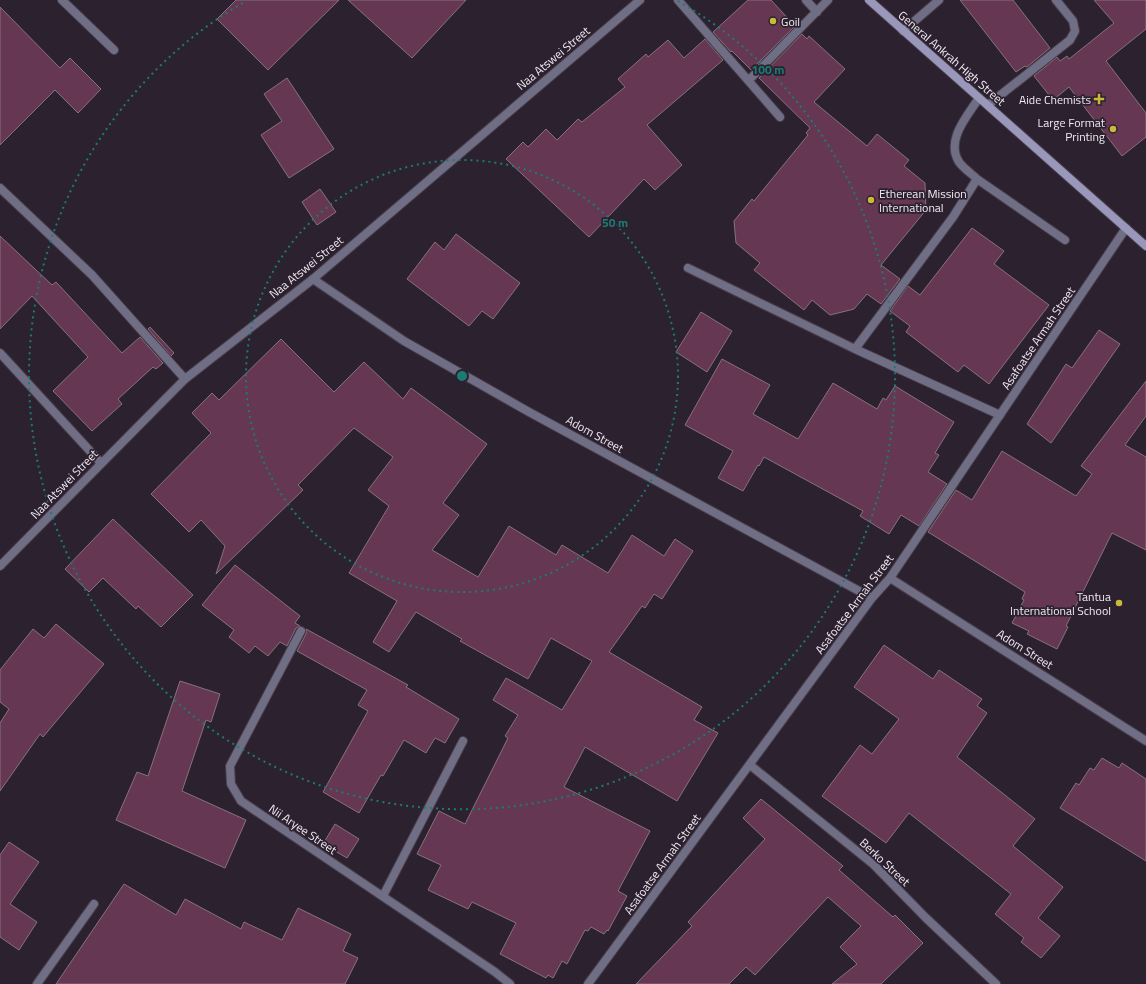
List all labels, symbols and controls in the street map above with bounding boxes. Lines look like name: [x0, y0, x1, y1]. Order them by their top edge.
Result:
street label: General Ankrah High Street: [894, 6, 1011, 111]
place label: Goil: [781, 12, 800, 31]
marker: Goil: [768, 16, 778, 26]
street label: Naa Atswei Street: [512, 21, 595, 94]
text: 100 m: [752, 60, 784, 79]
place label: Aide Chemists: [1019, 90, 1091, 109]
marker: Aide Chemists: [1094, 94, 1104, 104]
place label: Large Format Printing: [1037, 113, 1106, 146]
marker: Large Format Printing: [1108, 124, 1118, 134]
place label: Etherean Mission International: [879, 184, 967, 217]
marker: Etherean Mission International: [866, 195, 876, 205]
text: 50 m: [602, 213, 628, 232]
street label: Naa Atswei Street: [265, 231, 348, 303]
street label: Asafoatse Armah Street: [996, 282, 1080, 393]
centre of rings: [455, 369, 469, 383]
street label: Adom Street: [563, 410, 628, 458]
street label: Naa Atswei Street: [26, 444, 103, 523]
street label: Asafoatse Armah Street: [810, 549, 898, 658]
place label: Tantua International School: [1010, 587, 1111, 620]
marker: Tantua International School: [1114, 598, 1124, 608]
street label: Adom Street: [993, 624, 1058, 674]
street label: Nii Aryee Street: [265, 799, 342, 859]
street label: Asafoatse Armah Street: [619, 809, 706, 918]
street label: Berko Street: [855, 834, 915, 891]

